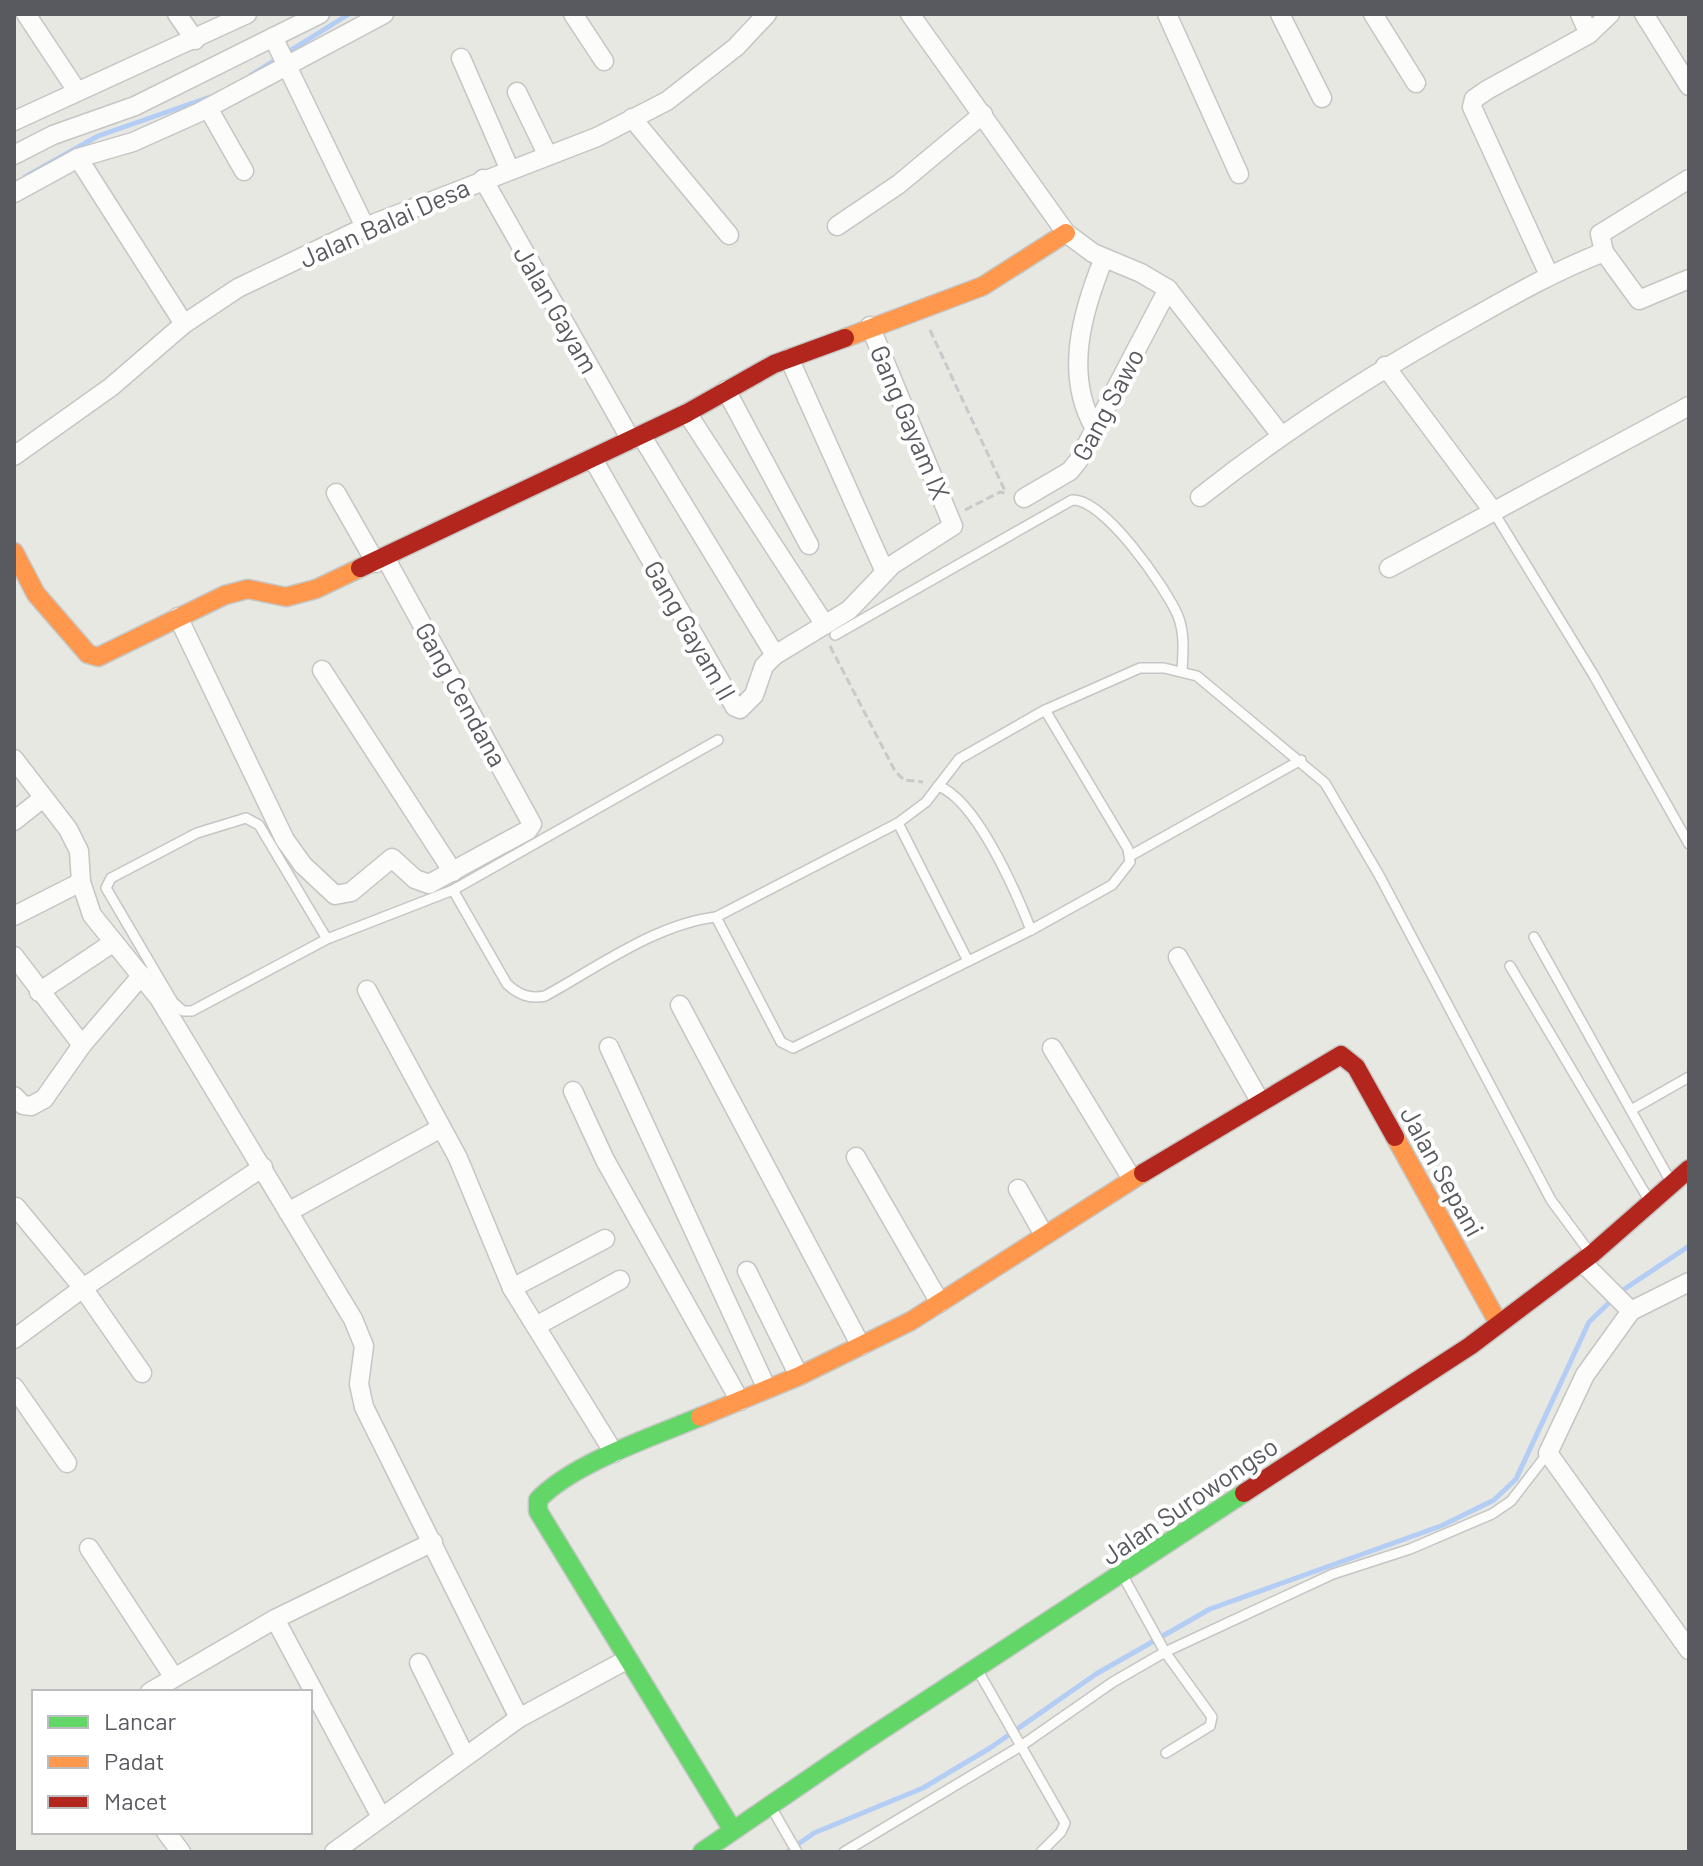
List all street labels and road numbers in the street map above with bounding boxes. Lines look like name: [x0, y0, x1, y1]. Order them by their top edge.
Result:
street label: Jalan Balai Desa: [294, 171, 474, 273]
street label: Jalan Gayam: [508, 240, 606, 378]
street label: Gang Gayam IX: [865, 340, 957, 504]
street label: Gang Sawo: [1064, 342, 1150, 466]
street label: Gang Gayam II: [639, 555, 743, 705]
street label: Gang Cendana: [410, 616, 514, 772]
street label: Jalan Sepani: [1395, 1100, 1491, 1242]
street label: Jalan Surowongso: [1095, 1430, 1283, 1570]

